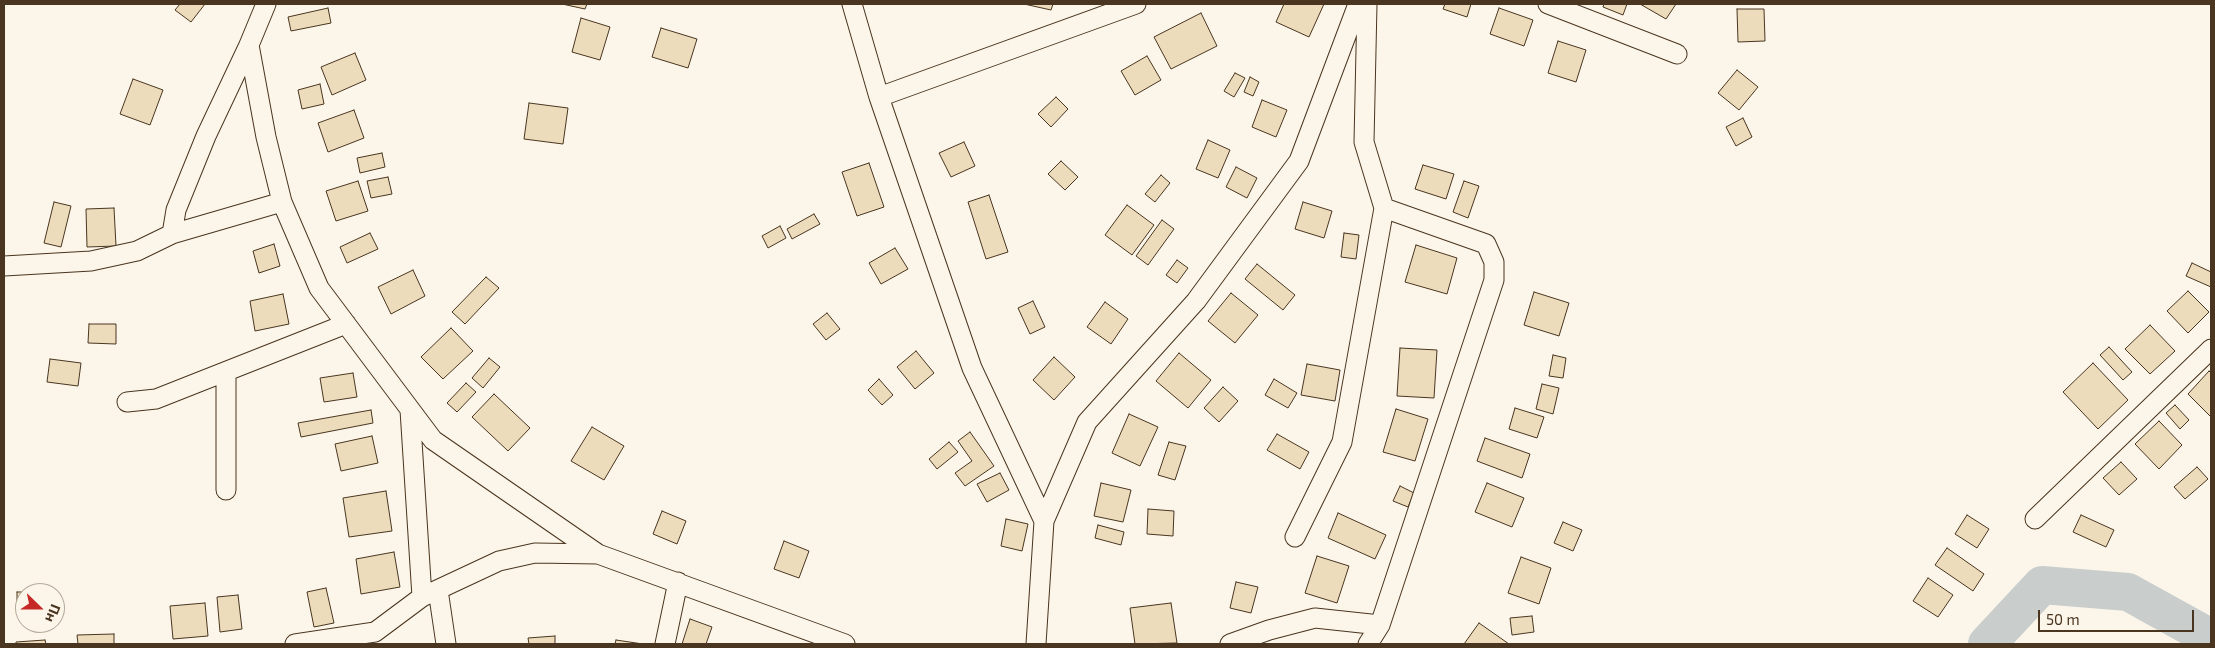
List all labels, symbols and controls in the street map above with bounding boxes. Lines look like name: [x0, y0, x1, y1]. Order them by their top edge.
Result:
north arrow: [15, 583, 65, 633]
scale bar: [2040, 600, 2196, 632]
text: Пн: [42, 602, 65, 625]
text: 50 m: [2046, 610, 2080, 628]

